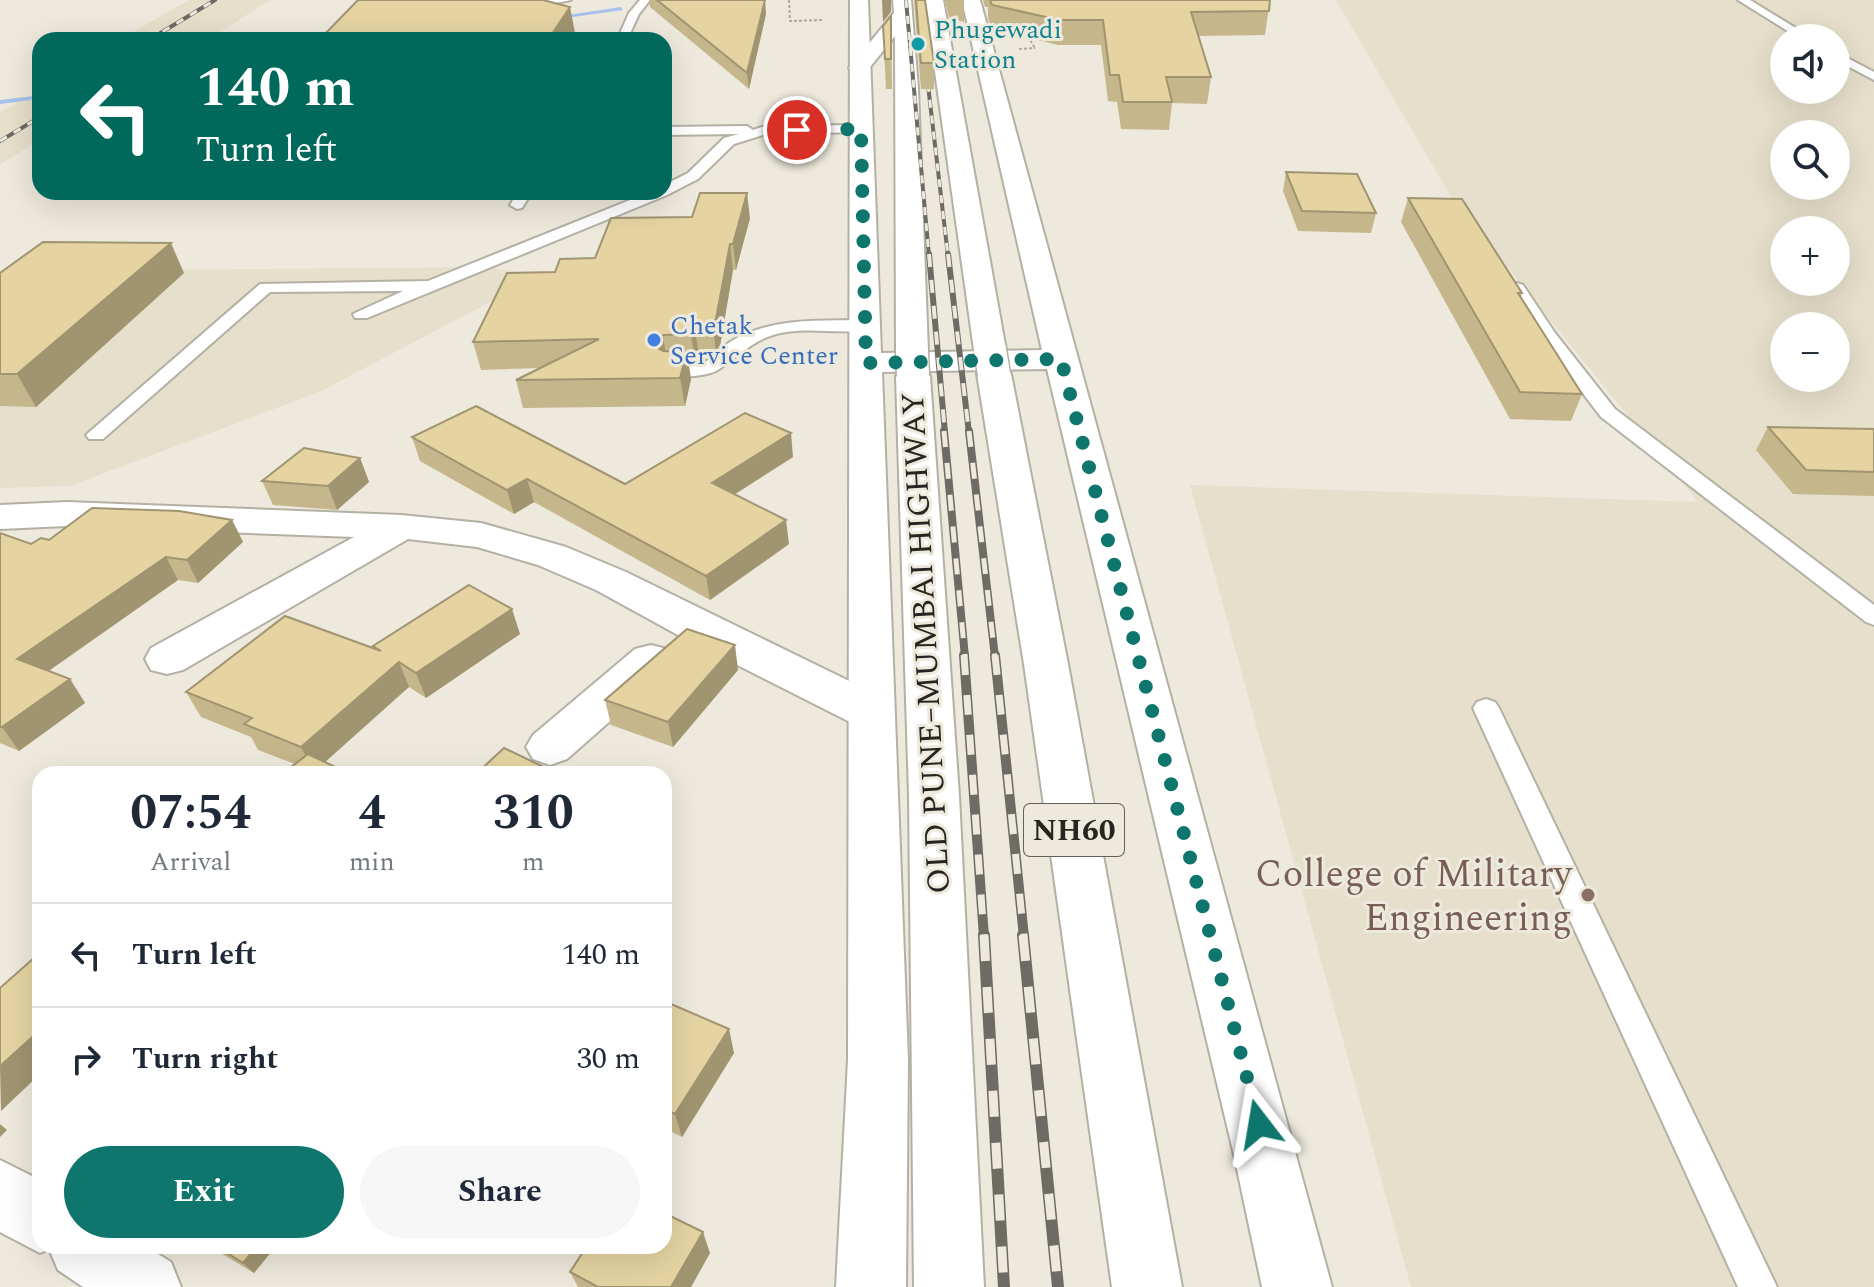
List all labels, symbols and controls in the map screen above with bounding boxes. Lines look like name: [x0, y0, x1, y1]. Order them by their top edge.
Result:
place label: Phugewadi Station: [934, 10, 1062, 80]
map controls: [1770, 24, 1850, 392]
button: sound: [1770, 24, 1850, 104]
marker: Phugewadi Station: [909, 35, 927, 53]
text: 140 m: [196, 46, 355, 131]
icon: left: [64, 64, 168, 168]
pin: [763, 96, 831, 164]
icon: arrive: [775, 108, 819, 152]
button: search: [1770, 120, 1850, 200]
text: Turn left: [196, 123, 337, 178]
button: +: [1770, 216, 1850, 296]
place label: Chetak Service Center: [670, 306, 838, 376]
button: −: [1770, 312, 1850, 392]
marker: Chetak Service Center: [645, 331, 663, 349]
street label: OLD PUNE–MUMBAI HIGHWAY: [889, 391, 964, 895]
text: 07:54: [130, 777, 251, 850]
text: 4: [358, 777, 385, 850]
text: 310: [493, 777, 574, 850]
road number: NH60: [1024, 804, 1124, 856]
text: Arrival: [150, 842, 231, 882]
text: min: [349, 842, 395, 882]
text: m: [522, 842, 544, 882]
place label: College of Military Engineering: [1255, 846, 1574, 948]
marker: College of Military Engineering: [1579, 886, 1597, 904]
text: Turn left: [132, 932, 257, 978]
text: 140 m: [562, 932, 640, 978]
icon: left: [64, 933, 108, 977]
text: Turn right: [132, 1036, 278, 1082]
text: 30 m: [577, 1036, 640, 1082]
icon: right: [64, 1037, 108, 1081]
position arrow: [1217, 1082, 1301, 1166]
button: Exit: [64, 1146, 344, 1238]
button: Share: [360, 1146, 640, 1238]

